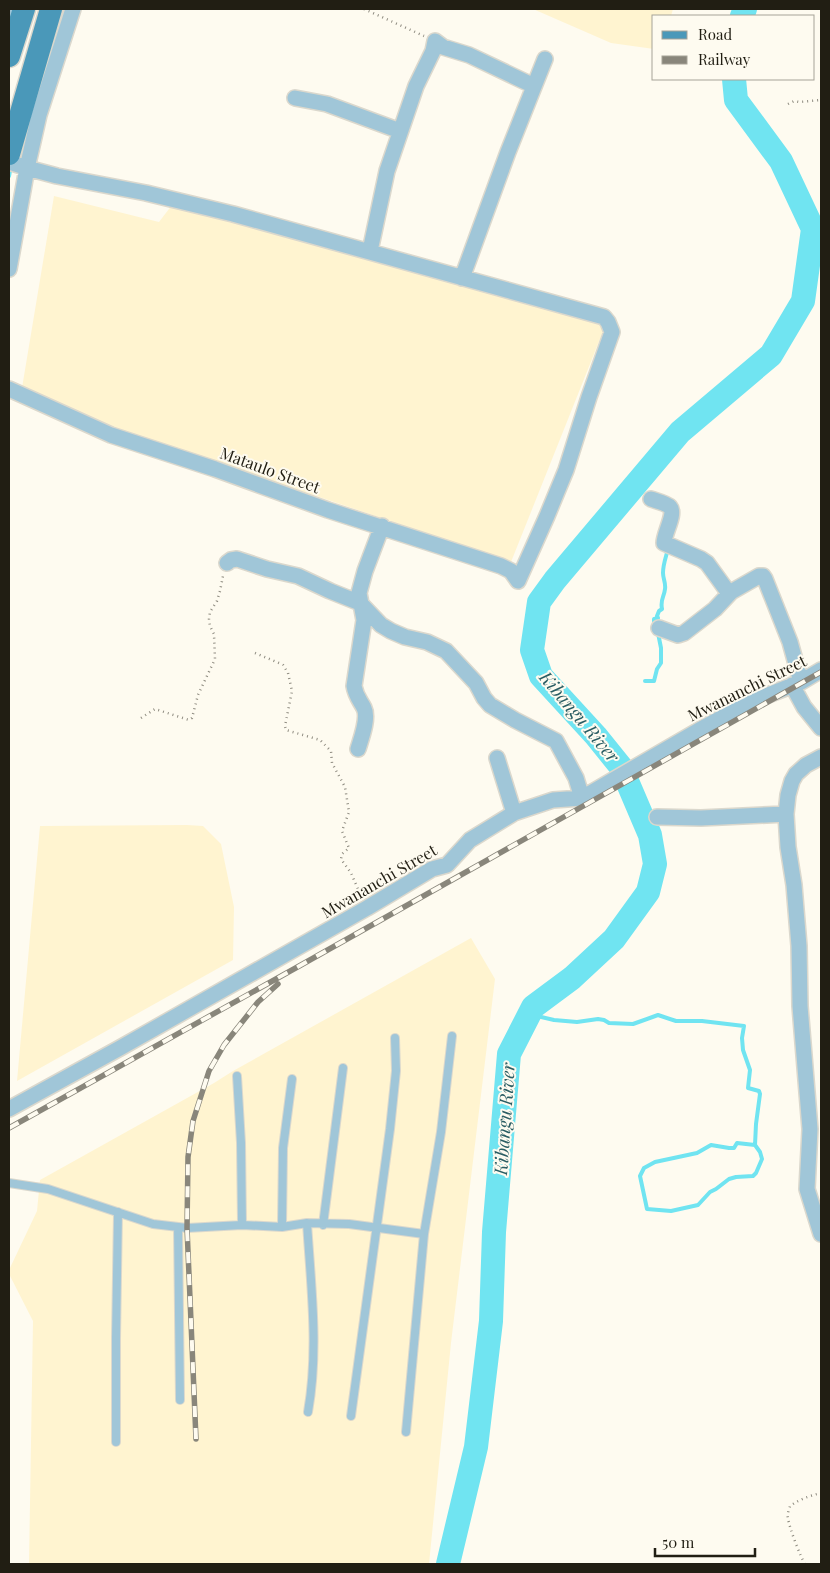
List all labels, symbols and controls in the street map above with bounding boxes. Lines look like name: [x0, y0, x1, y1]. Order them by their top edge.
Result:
legend: [652, 15, 815, 80]
text: Road: [698, 24, 732, 44]
text: Railway: [698, 49, 751, 69]
street label: Mataulo Street: [217, 442, 323, 497]
street label: Mwananchi Street: [684, 650, 810, 725]
water label: Kibangu River: [534, 665, 626, 768]
street label: Mwananchi Street: [317, 839, 440, 922]
water label: Kibangu River: [488, 1061, 520, 1177]
scale bar: [655, 1526, 755, 1558]
text: 50 m: [662, 1532, 695, 1552]

